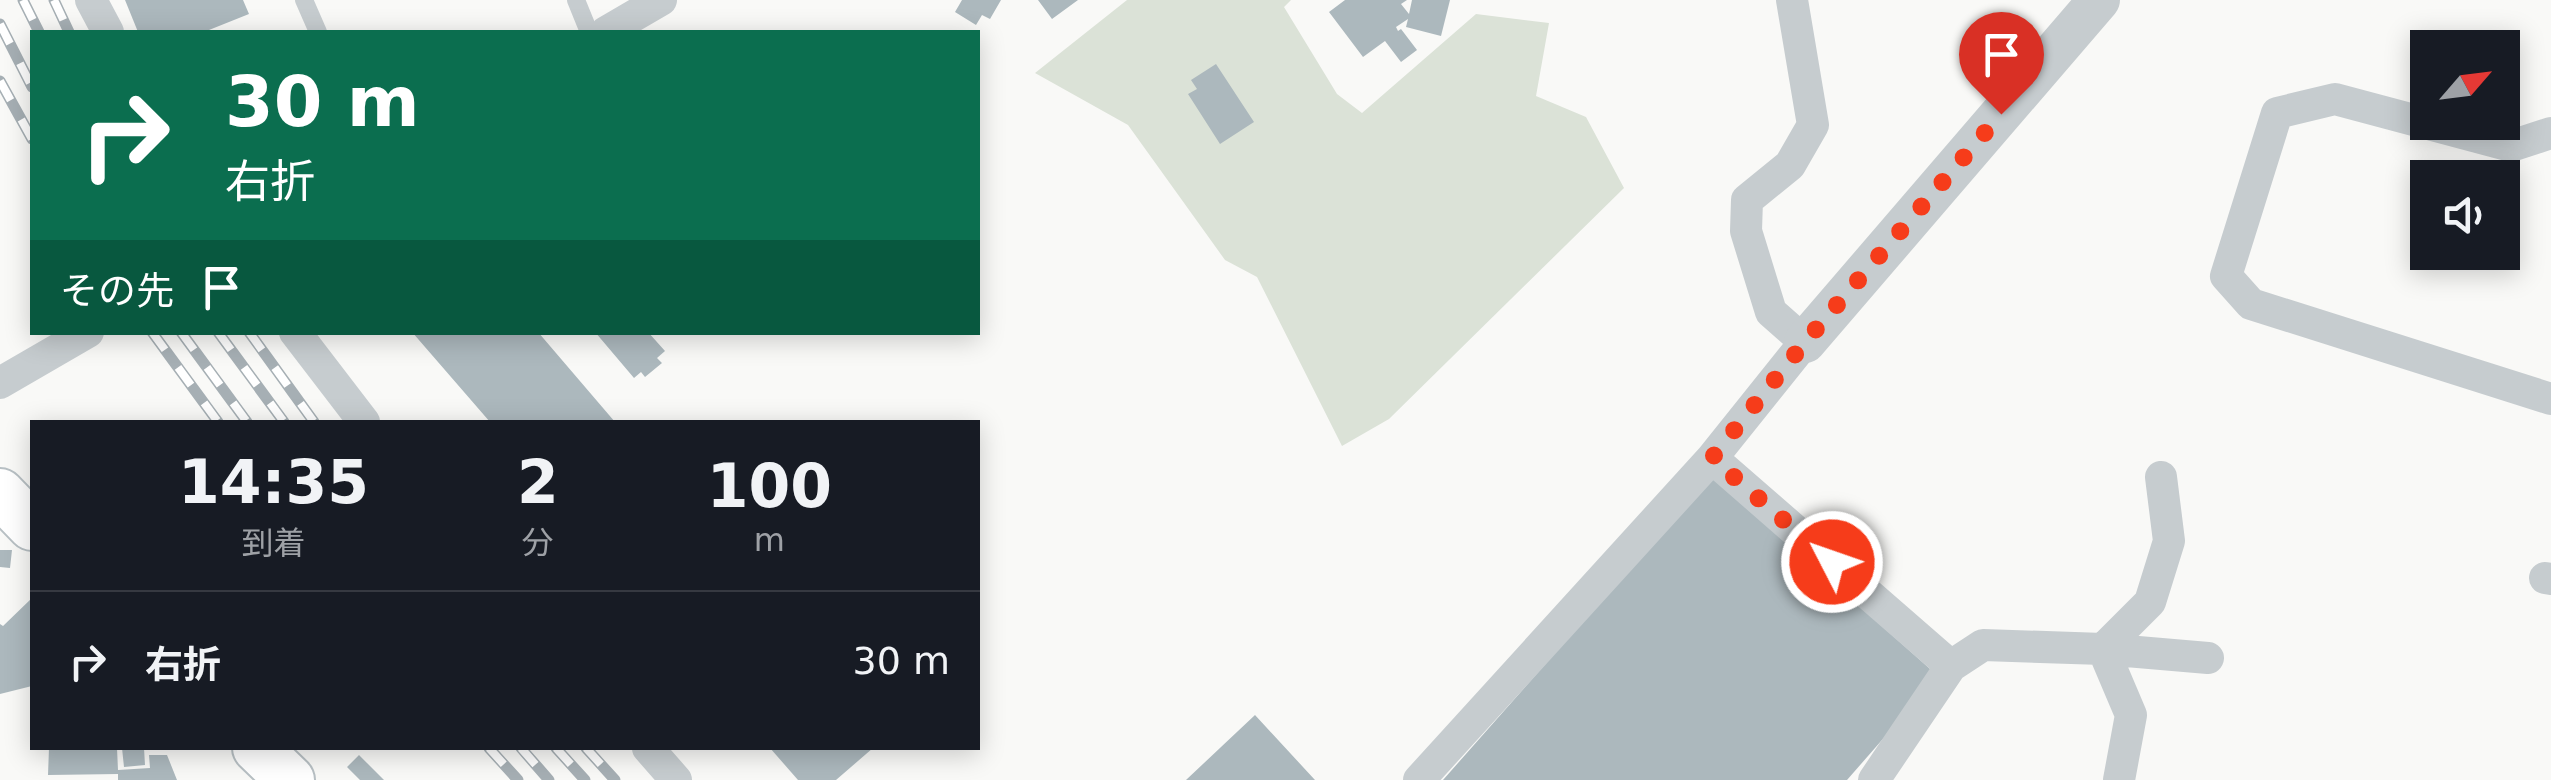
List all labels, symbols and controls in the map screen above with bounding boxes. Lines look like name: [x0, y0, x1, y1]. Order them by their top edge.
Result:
pin: [1959, 12, 2044, 115]
icon: arrive: [1974, 27, 2029, 82]
north arrow: [2410, 30, 2520, 140]
map controls: [2410, 30, 2520, 270]
text: 30 m: [225, 61, 420, 143]
icon: right: [60, 70, 190, 200]
text: 右折: [225, 155, 315, 208]
button: sound: [2410, 160, 2520, 270]
icon: arrive: [194, 260, 249, 315]
text: その先: [60, 269, 174, 313]
text: 14:35: [178, 447, 369, 517]
text: 2: [517, 447, 559, 517]
text: 100: [707, 451, 832, 521]
position arrow: [1780, 510, 1884, 614]
text: m: [754, 521, 785, 559]
text: 到着: [241, 524, 306, 562]
text: 分: [522, 524, 554, 562]
icon: right: [60, 634, 115, 689]
text: 30 m: [853, 639, 950, 683]
text: 右折: [145, 643, 221, 687]

